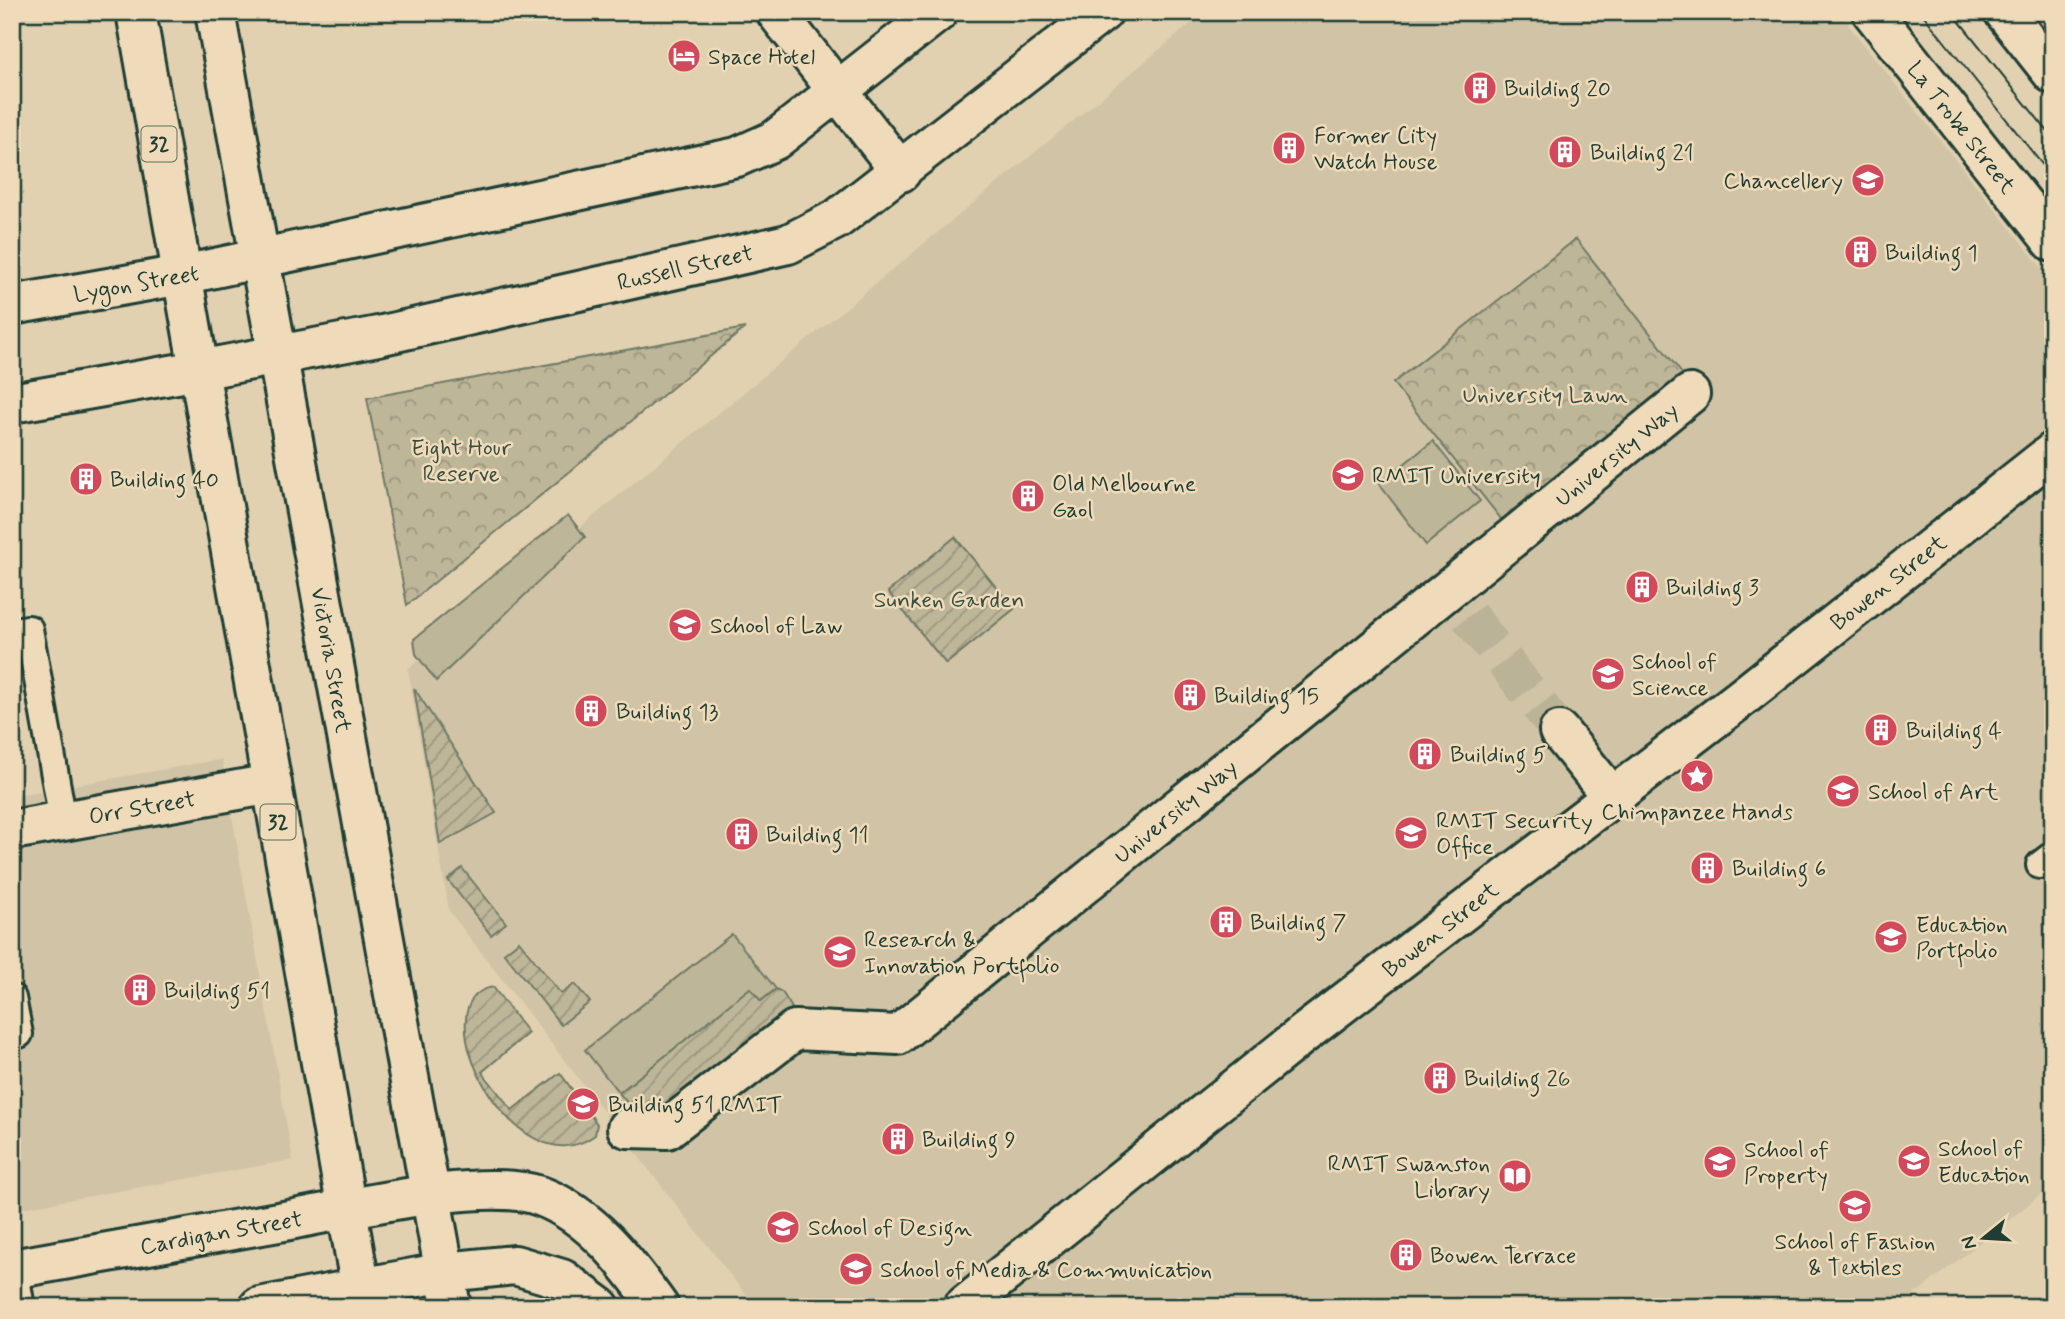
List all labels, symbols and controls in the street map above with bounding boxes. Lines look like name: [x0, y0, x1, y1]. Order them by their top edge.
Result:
hotel icon: Space Hotel: [665, 37, 703, 75]
place label: Space Hotel: [708, 43, 815, 73]
street label: La Trobe Street: [1899, 56, 2022, 201]
building icon: Building 20: [1461, 69, 1499, 107]
place label: Building 20: [1504, 75, 1611, 107]
place label: Former City Watch House: [1314, 122, 1438, 178]
road number: 32: [142, 127, 176, 162]
building icon: Former City Watch House: [1270, 129, 1308, 167]
building icon: Building 21: [1546, 133, 1584, 171]
place label: Building 21: [1590, 139, 1694, 171]
school or university icon: Chancellery: [1849, 161, 1887, 199]
place label: Chancellery: [1723, 167, 1843, 197]
building icon: Building 1: [1842, 233, 1880, 271]
street label: Russell Street: [615, 239, 756, 299]
place label: Building 1: [1885, 239, 1978, 271]
street label: Lygon Street: [71, 259, 202, 313]
park label: University Lawn: [1462, 381, 1628, 411]
street label: University Way: [1549, 397, 1685, 515]
park label: Eight Hour Reserve: [411, 434, 512, 490]
school or university icon: RMIT University: [1329, 456, 1367, 494]
building icon: Building 40: [67, 460, 105, 498]
place label: RMIT University: [1372, 462, 1541, 492]
place label: Building 40: [110, 466, 219, 498]
place label: Old Melbourne Gaol: [1052, 470, 1196, 526]
building icon: Old Melbourne Gaol: [1009, 477, 1047, 515]
street label: Bowen Street: [1825, 528, 1954, 638]
building icon: Building 3: [1623, 568, 1661, 606]
place label: Building 3: [1666, 574, 1759, 606]
street label: Victoria Street: [302, 585, 358, 736]
park label: Sunken Garden: [874, 586, 1024, 616]
school or university icon: School of Law: [666, 606, 704, 644]
place label: School of Law: [710, 612, 843, 642]
place label: School of Science: [1632, 648, 1717, 704]
school or university icon: School of Science: [1589, 655, 1627, 693]
building icon: Building 15: [1171, 676, 1209, 714]
place label: Building 15: [1214, 682, 1319, 714]
building icon: Building 13: [572, 692, 610, 730]
place label: Building 13: [616, 698, 719, 730]
building icon: Building 4: [1862, 711, 1900, 749]
place label: Building 4: [1906, 717, 2002, 749]
building icon: Building 5: [1406, 735, 1444, 773]
place label: Building 5: [1450, 741, 1546, 773]
street label: University Way: [1108, 754, 1244, 872]
place icon: Chimpanzee Hands: [1678, 757, 1716, 795]
school or university icon: School of Art: [1824, 772, 1862, 810]
place label: School of Art: [1868, 778, 1999, 808]
street label: Orr Street: [87, 785, 198, 833]
place label: Chimpanzee Hands: [1601, 798, 1793, 828]
road number: 32: [260, 804, 296, 840]
place label: RMIT Security Office: [1436, 807, 1593, 863]
school or university icon: RMIT Security Office: [1392, 814, 1430, 852]
building icon: Building 11: [723, 815, 761, 853]
place label: Building 11: [766, 821, 869, 853]
building icon: Building 6: [1688, 849, 1726, 887]
place label: Building 6: [1732, 855, 1826, 887]
street label: Bowen Street: [1377, 875, 1506, 985]
building icon: Building 7: [1207, 903, 1245, 941]
place label: Building 7: [1250, 909, 1346, 941]
place label: Education Portfolio: [1916, 911, 2008, 968]
school or university icon: Education Portfolio: [1872, 918, 1910, 956]
place label: Research & Innovation Portfolio: [864, 926, 1060, 983]
school or university icon: Research & Innovation Portfolio: [821, 933, 859, 971]
building icon: Building 51: [121, 971, 159, 1009]
place label: Building 51: [164, 977, 270, 1009]
building icon: Building 26: [1421, 1059, 1459, 1097]
place label: Building 26: [1464, 1065, 1570, 1097]
school or university icon: Building 51 RMIT: [564, 1085, 602, 1123]
place label: Building 51 RMIT: [608, 1091, 783, 1123]
building icon: Building 9: [879, 1120, 917, 1158]
place label: Building 9: [922, 1126, 1016, 1158]
place label: School of Education: [1938, 1135, 2030, 1191]
place label: School of Property: [1744, 1136, 1829, 1192]
school or university icon: School of Education: [1895, 1142, 1933, 1180]
school or university icon: School of Property: [1701, 1143, 1739, 1181]
place label: RMIT Swanston Library: [1327, 1150, 1490, 1206]
library icon: RMIT Swanston Library: [1496, 1157, 1534, 1195]
school or university icon: School of Fashion & Textiles: [1836, 1187, 1874, 1225]
north arrow: [1950, 1204, 2020, 1274]
street label: Cardigan Street: [138, 1205, 305, 1263]
school or university icon: School of Design: [764, 1208, 802, 1246]
place label: School of Design: [808, 1214, 972, 1246]
place label: School of Fashion & Textiles: [1775, 1228, 1935, 1284]
text: N: [1955, 1233, 1983, 1253]
building icon: Bowen Terrace: [1387, 1236, 1425, 1274]
place label: Bowen Terrace: [1430, 1242, 1576, 1272]
school or university icon: School of Media & Communication: [837, 1250, 875, 1288]
place label: School of Media & Communication: [880, 1256, 1212, 1286]

